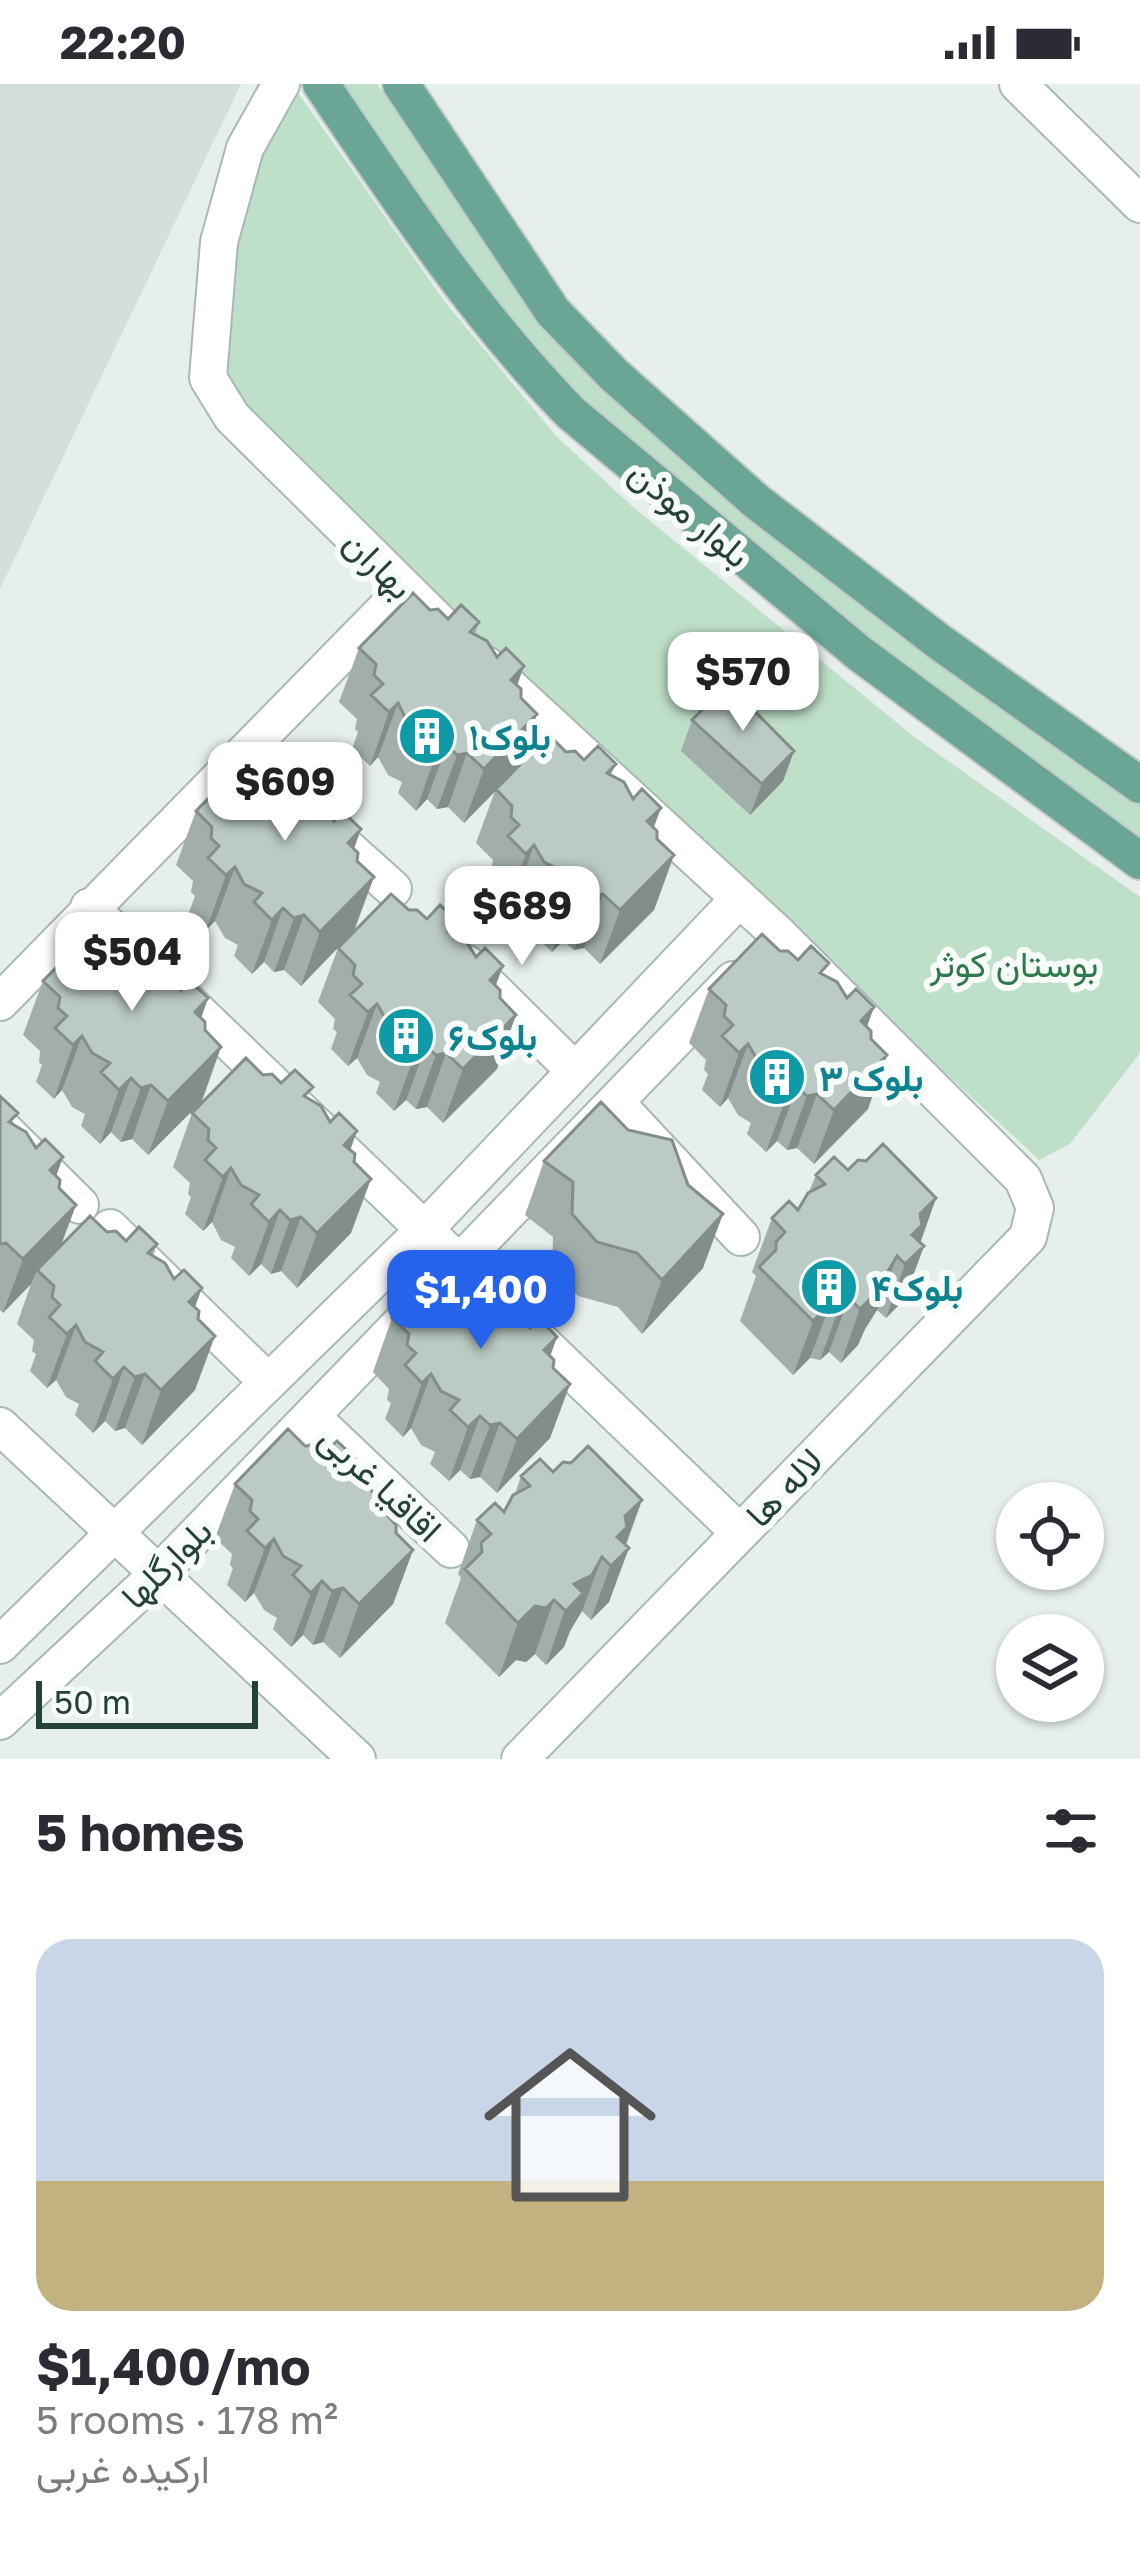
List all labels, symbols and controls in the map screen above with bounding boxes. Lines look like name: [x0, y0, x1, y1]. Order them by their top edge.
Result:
text: 22:20: [60, 15, 186, 69]
street label: بلوار موذن: [620, 450, 759, 577]
street label: بهاران: [334, 520, 423, 609]
pin: $570: [672, 632, 814, 734]
text: $570: [695, 647, 791, 694]
building icon: بلوک۱: [396, 705, 458, 767]
place label: بلوک۱: [469, 715, 551, 760]
pin: $609: [214, 742, 356, 844]
text: $609: [234, 757, 336, 804]
pin: $689: [451, 866, 593, 968]
text: $689: [472, 881, 572, 928]
pin: $504: [61, 912, 203, 1014]
text: $504: [82, 927, 182, 974]
park label: بوستان کوثر: [929, 942, 1098, 987]
building icon: بلوک۶: [375, 1005, 437, 1067]
place label: بلوک۶: [448, 1015, 537, 1060]
building icon: بلوک ۳: [746, 1046, 808, 1108]
place label: بلوک ۳: [819, 1056, 923, 1101]
pin: $1,400: [383, 1250, 579, 1352]
building icon: بلوک۴: [798, 1256, 860, 1318]
text: $1,400: [414, 1265, 548, 1312]
place label: بلوک۴: [871, 1266, 963, 1311]
street label: اقاقیا غربی: [310, 1416, 451, 1552]
street label: لاله ها: [736, 1439, 832, 1535]
map controls: [996, 1482, 1104, 1722]
button: locate: [996, 1482, 1104, 1590]
street label: بلوارگلها: [112, 1509, 222, 1619]
button: layers: [996, 1614, 1104, 1722]
scale bar: [36, 1675, 258, 1728]
text: 50 m: [54, 1682, 131, 1721]
icon: filters: [1038, 1798, 1104, 1864]
text: 5 homes: [36, 1801, 245, 1862]
icon: home: [462, 2017, 678, 2233]
text: $1,400/mo: [36, 2335, 311, 2396]
text: 5 rooms · 178 m²: [36, 2396, 338, 2443]
text: ارکیده غربی: [36, 2445, 210, 2492]

